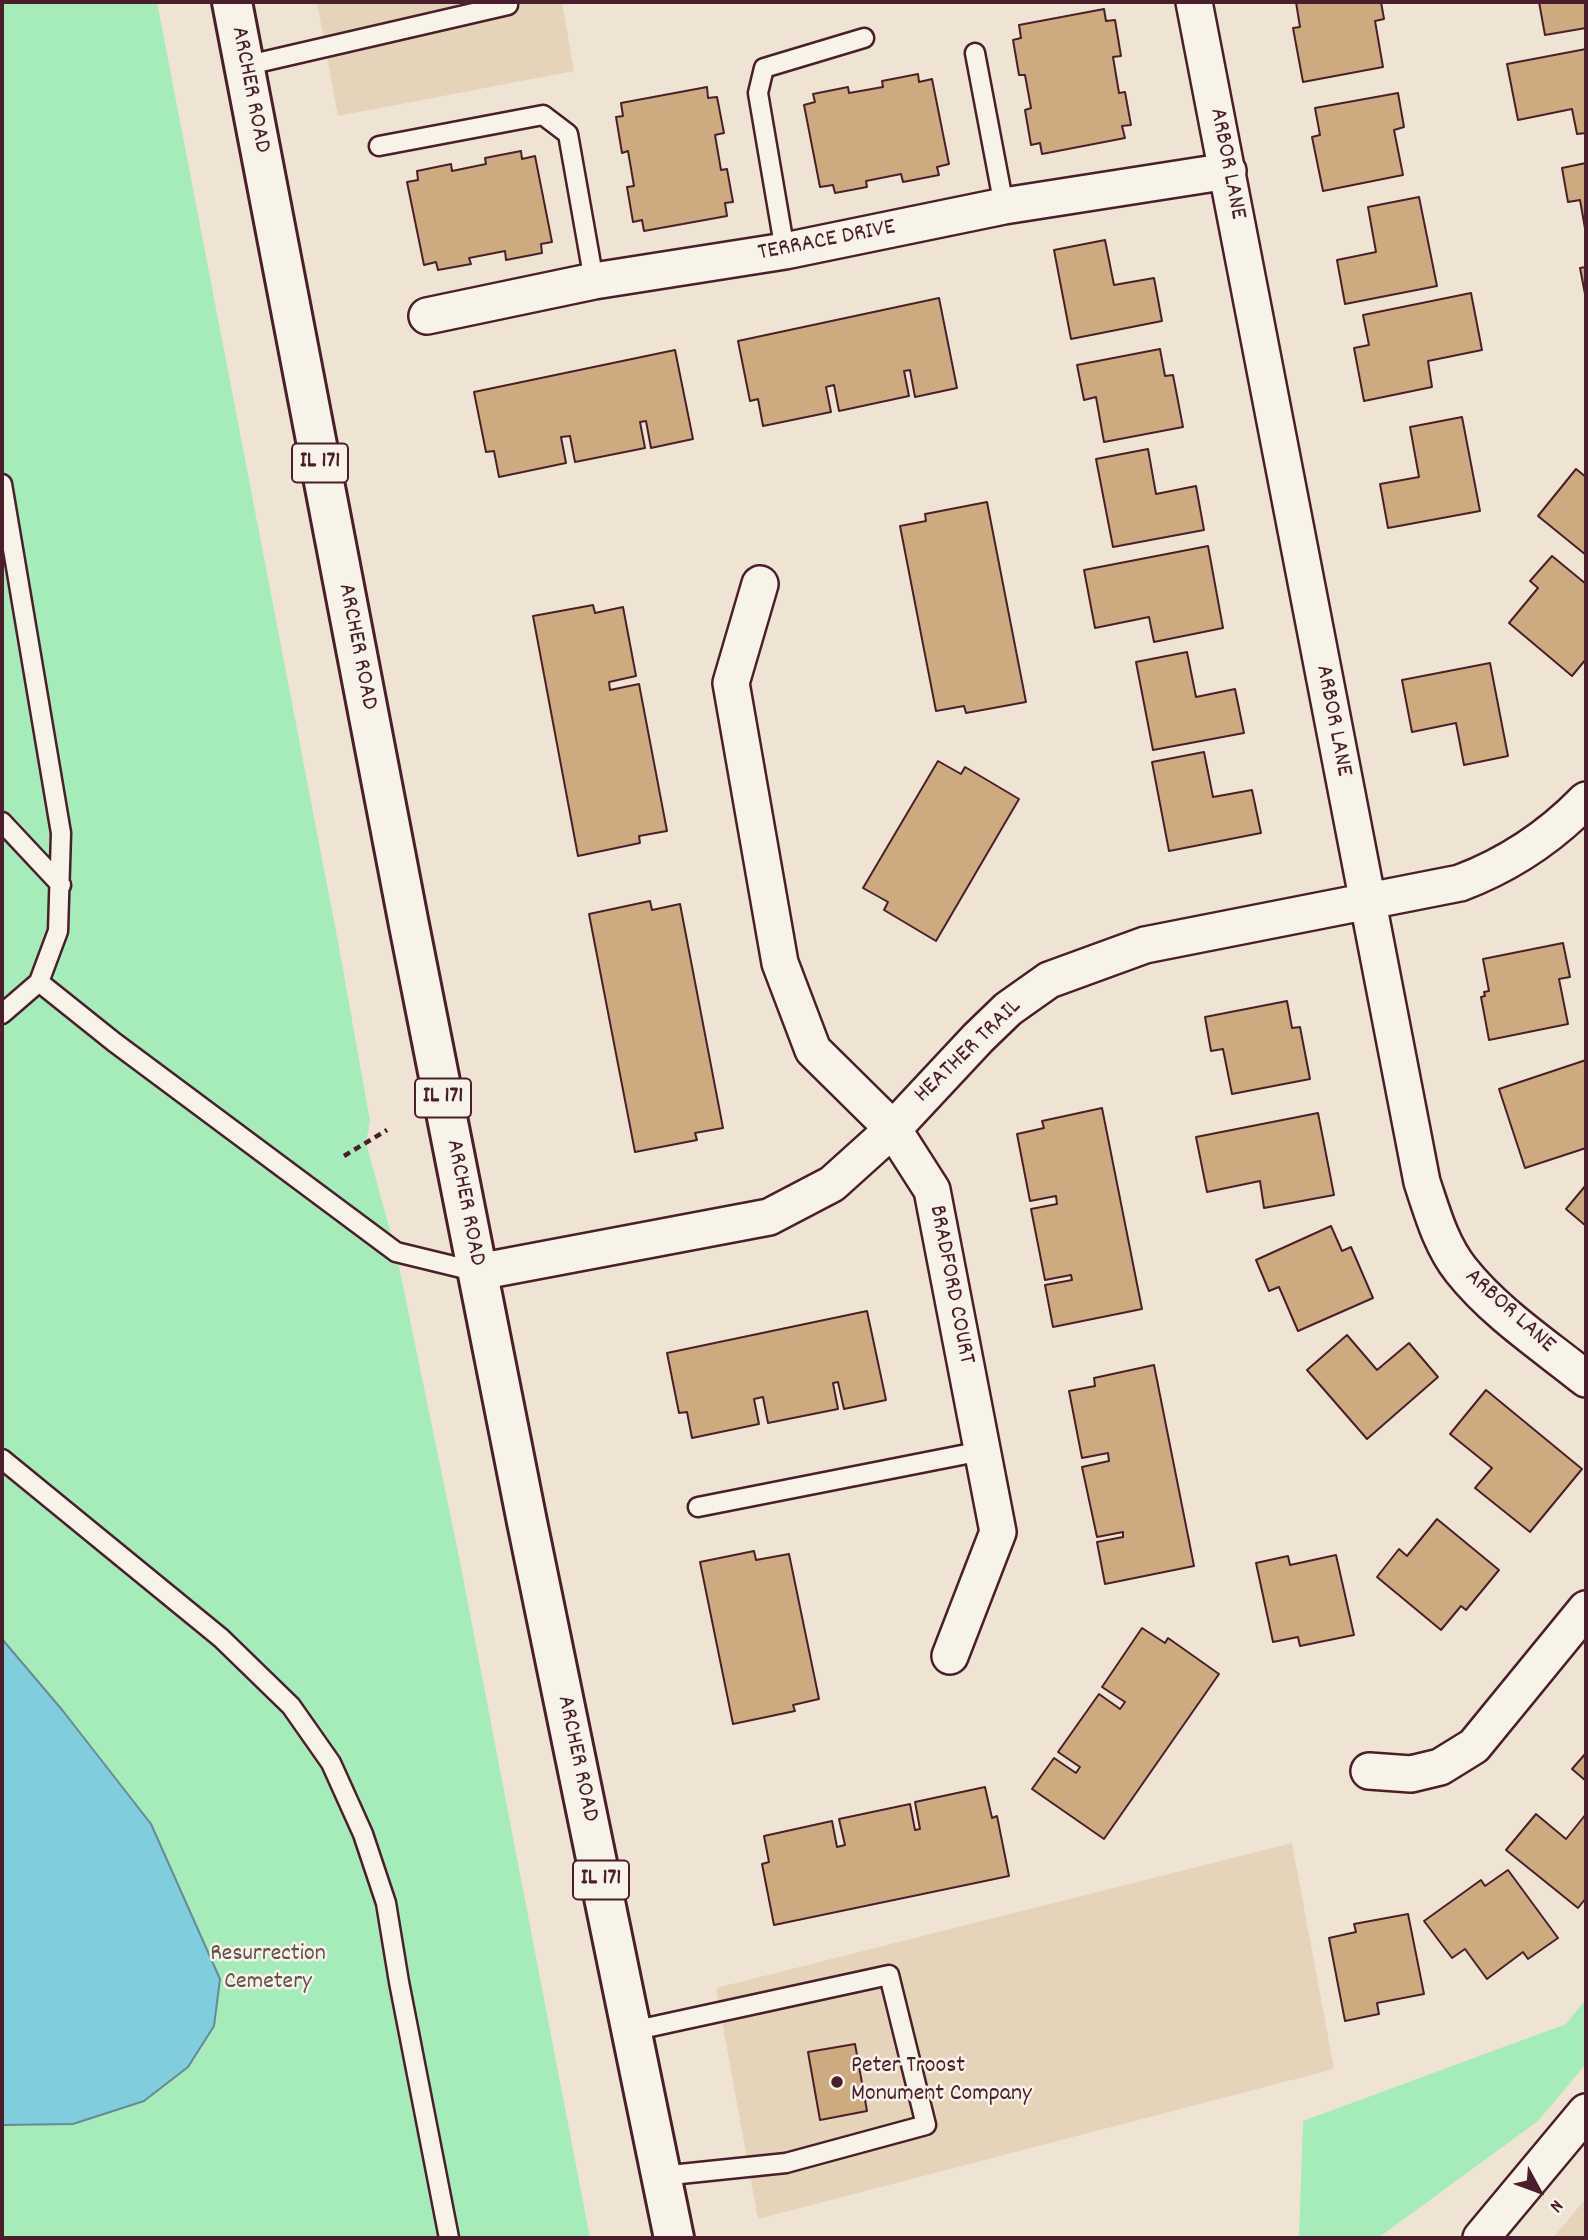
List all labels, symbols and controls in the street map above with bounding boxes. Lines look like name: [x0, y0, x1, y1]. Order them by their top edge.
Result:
street label: ARCHER ROAD: [223, 24, 275, 156]
street label: ARBOR LANE: [1201, 106, 1251, 222]
street label: TERRACE DRIVE: [756, 215, 898, 269]
road number: IL 171: [292, 444, 348, 482]
street label: ARCHER ROAD: [330, 581, 382, 713]
street label: ARBOR LANE: [1307, 663, 1357, 779]
street label: HEATHER TRAIL: [909, 994, 1029, 1110]
road number: IL 171: [415, 1078, 471, 1118]
street label: ARCHER ROAD: [438, 1137, 490, 1269]
street label: BRADFORD COURT: [920, 1203, 980, 1367]
street label: ARBOR LANE: [1457, 1264, 1561, 1360]
street label: ARCHER ROAD: [549, 1693, 603, 1825]
road number: IL 171: [573, 1860, 629, 1899]
park label: Resurrection Cemetery: [210, 1942, 326, 1998]
place label: Peter Troost Monument Company: [851, 2054, 1032, 2110]
marker: Peter Troost Monument Company: [829, 2074, 845, 2090]
north arrow: [1504, 2156, 1574, 2226]
text: N: [1542, 2193, 1569, 2217]

